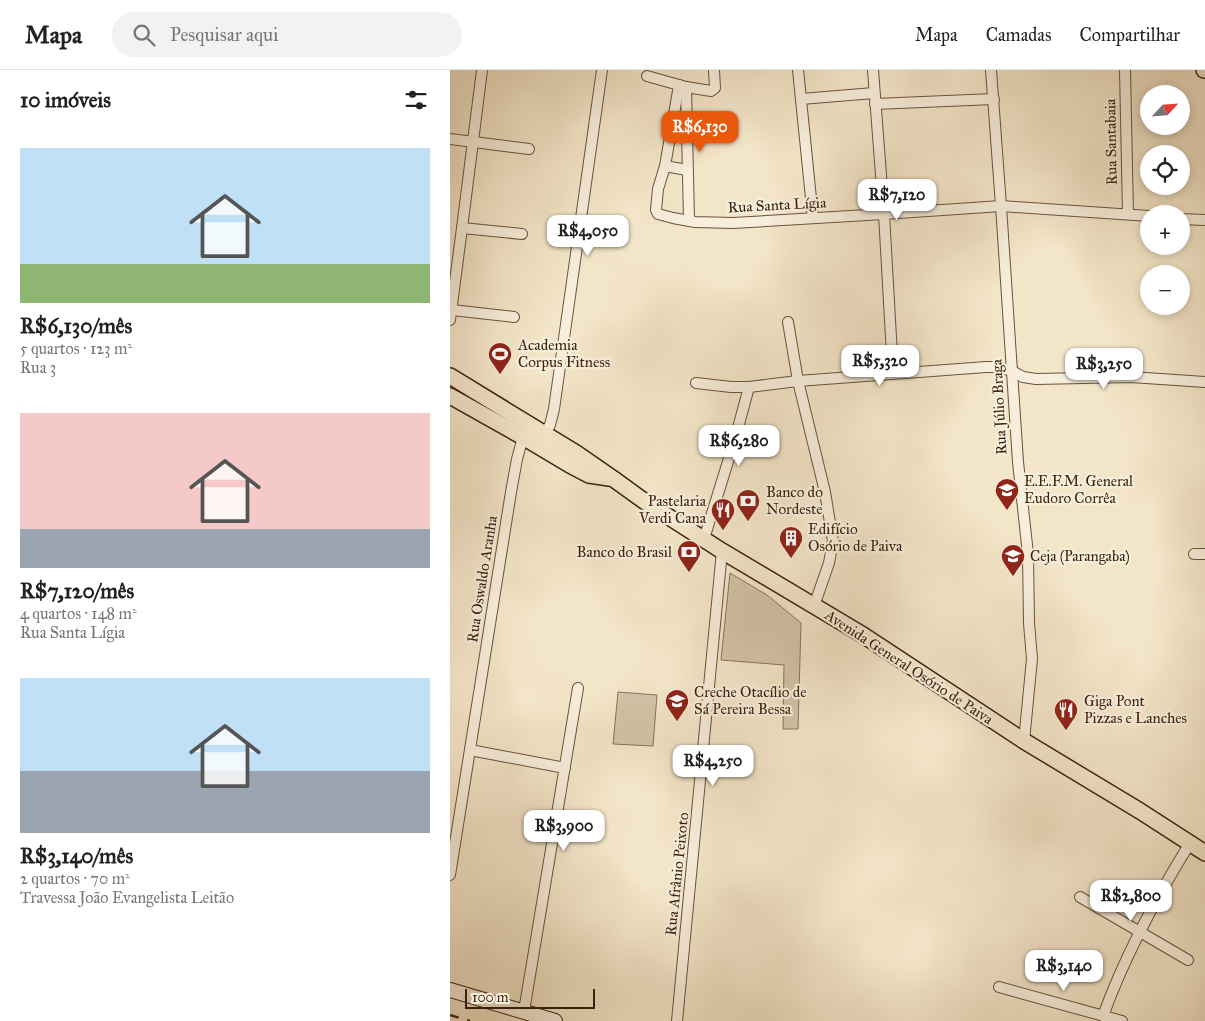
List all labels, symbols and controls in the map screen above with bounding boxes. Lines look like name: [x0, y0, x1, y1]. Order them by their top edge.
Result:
search box: [112, 12, 462, 57]
text: Mapa: [25, 20, 82, 50]
icon: search: [130, 21, 158, 49]
text: Pesquisar aqui: [170, 23, 278, 46]
text: Mapa: [915, 24, 958, 46]
text: Camadas: [986, 24, 1052, 46]
text: Compartilhar: [1080, 24, 1180, 46]
north arrow: [1140, 85, 1190, 135]
map controls: [1140, 85, 1190, 315]
icon: filters: [402, 86, 430, 114]
text: 10 imóveis: [20, 87, 111, 113]
street label: Rua Santabaia: [1101, 98, 1121, 186]
pin: R$6,130: [654, 111, 746, 153]
text: R$6,130: [672, 117, 728, 136]
button: locate: [1140, 145, 1190, 195]
pin: R$7,120: [851, 178, 943, 221]
icon: home: [180, 181, 270, 271]
text: R$7,120: [869, 185, 925, 204]
street label: Rua Santa Lígia: [727, 193, 827, 217]
button: +: [1140, 205, 1190, 255]
pin: R$4,050: [542, 214, 634, 257]
text: R$4,050: [558, 221, 618, 240]
button: −: [1140, 265, 1190, 315]
text: R$6,130/mês: [20, 313, 132, 339]
place label: Academia Corpus Fitness: [517, 336, 610, 371]
text: 5 quartos · 123 m²: [20, 339, 132, 358]
sports icon: Academia Corpus Fitness: [487, 341, 513, 375]
pin: R$5,320: [834, 344, 926, 387]
pin: R$3,250: [1058, 348, 1150, 390]
text: R$5,320: [852, 351, 908, 370]
text: R$3,250: [1076, 354, 1132, 373]
text: Rua 3: [20, 358, 56, 377]
street label: Rua Júlio Braga: [987, 358, 1011, 455]
pin: R$6,280: [693, 424, 785, 467]
text: R$6,280: [710, 431, 768, 450]
icon: home: [180, 446, 270, 536]
place label: E.E.F.M. General Eudoro Corrêa: [1024, 472, 1134, 507]
school or university icon: E.E.F.M. General Eudoro Corrêa: [994, 477, 1020, 511]
place label: Banco do Nordeste: [766, 483, 823, 518]
bank icon: Banco do Nordeste: [735, 488, 761, 522]
place label: Pastelaria Verdi Cana: [638, 492, 707, 527]
restaurant icon: Pastelaria Verdi Cana: [710, 497, 736, 531]
street label: Rua Oswaldo Aranha: [463, 514, 501, 644]
place label: Edifício Osório de Paiva: [808, 520, 903, 555]
building icon: Edifício Osório de Paiva: [778, 525, 804, 559]
bank icon: Banco do Brasil: [676, 539, 702, 573]
place label: Banco do Brasil: [576, 543, 673, 561]
school or university icon: Ceja (Parangaba): [1000, 543, 1026, 577]
place label: Ceja (Parangaba): [1030, 547, 1130, 566]
text: R$7,120/mês: [20, 578, 134, 604]
text: 4 quartos · 148 m²: [20, 604, 137, 623]
street label: Avenida General Osório de Paiva: [821, 605, 997, 729]
text: Rua Santa Lígia: [20, 623, 125, 642]
place label: Creche Otacílio de Sá Pereira Bessa: [694, 683, 806, 718]
school or university icon: Creche Otacílio de Sá Pereira Bessa: [664, 688, 690, 722]
place label: Giga Pont Pizzas e Lanches: [1084, 692, 1187, 727]
restaurant icon: Giga Pont Pizzas e Lanches: [1053, 697, 1079, 731]
icon: home: [180, 711, 270, 801]
pin: R$4,250: [667, 744, 759, 787]
text: R$4,250: [684, 751, 742, 770]
pin: R$3,900: [518, 810, 610, 852]
street label: Rua Afrânio Peixoto: [662, 811, 692, 937]
text: R$3,900: [535, 816, 593, 835]
text: R$3,140/mês: [20, 843, 133, 869]
text: 2 quartos · 70 m²: [20, 869, 130, 888]
pin: R$2,800: [1085, 880, 1177, 922]
text: R$2,800: [1101, 886, 1161, 905]
text: Travessa João Evangelista Leitão: [20, 888, 234, 907]
pin: R$3,140: [1018, 950, 1110, 992]
text: R$3,140: [1036, 956, 1092, 975]
scale bar: [465, 986, 595, 1009]
text: 100 m: [472, 989, 509, 1006]

